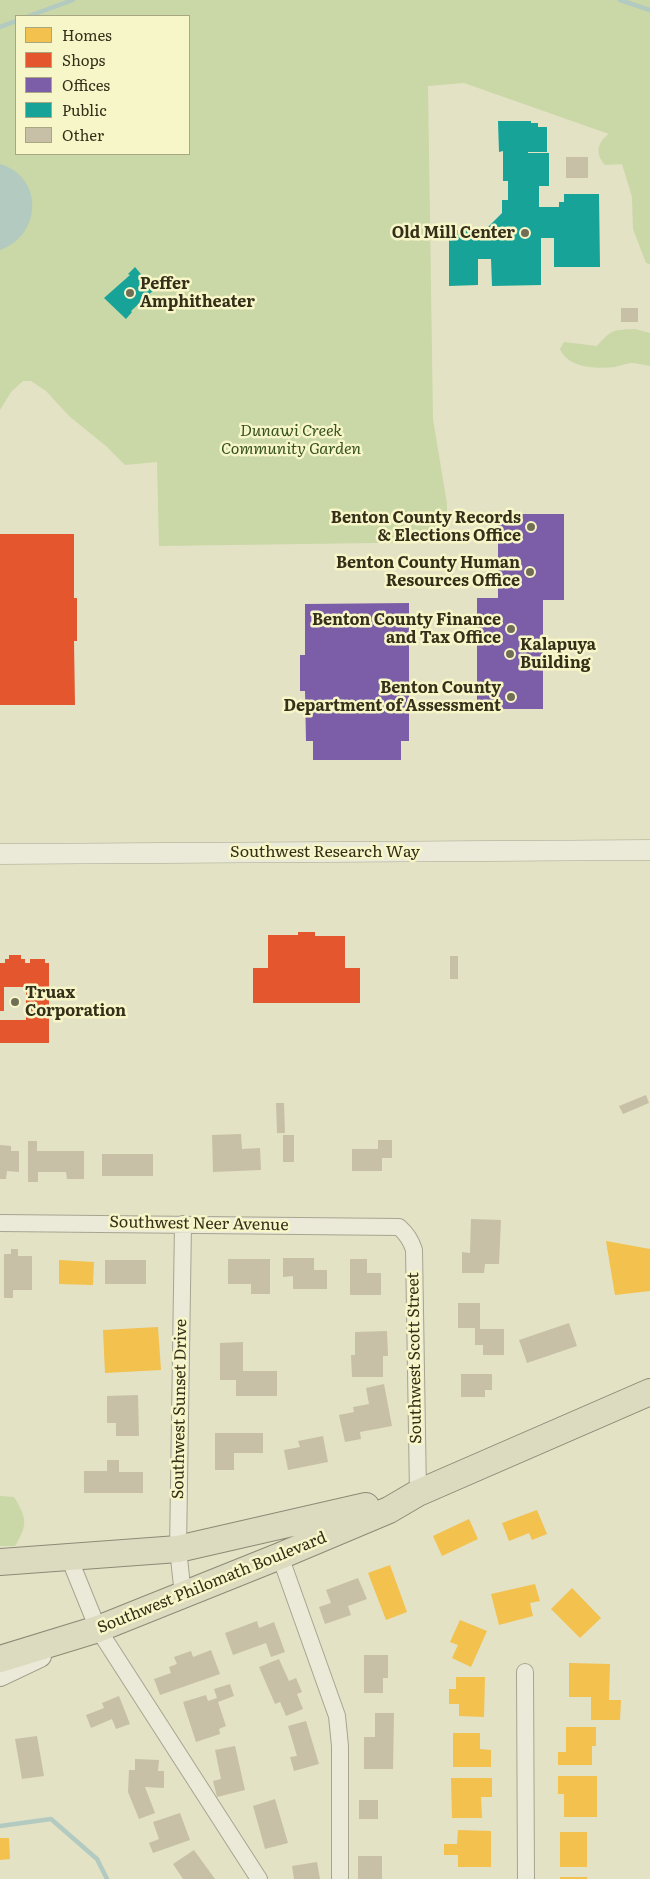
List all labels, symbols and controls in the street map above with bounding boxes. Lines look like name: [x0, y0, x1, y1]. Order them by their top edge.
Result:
legend: [15, 15, 190, 155]
text: Homes: [62, 23, 112, 46]
text: Shops: [62, 48, 105, 71]
text: Offices: [62, 73, 110, 96]
text: Public: [62, 98, 107, 121]
text: Other: [62, 123, 104, 146]
place label: Old Mill Center: [392, 223, 515, 243]
marker: Old Mill Center: [519, 227, 531, 239]
place label: Peffer Amphitheater: [140, 274, 255, 312]
marker: Peffer Amphitheater: [124, 287, 136, 299]
park label: Dunawi Creek Community Garden: [221, 421, 361, 459]
place label: Benton County Records & Elections Office: [331, 508, 521, 546]
marker: Benton County Records & Elections Office: [525, 521, 537, 533]
place label: Benton County Human Resources Office: [336, 553, 520, 591]
marker: Benton County Human Resources Office: [524, 566, 536, 578]
place label: Benton County Finance and Tax Office: [312, 610, 501, 648]
marker: Benton County Finance and Tax Office: [505, 623, 517, 635]
place label: Kalapuya Building: [520, 635, 596, 673]
marker: Kalapuya Building: [504, 648, 516, 660]
place label: Benton County Department of Assessment: [283, 678, 501, 716]
marker: Benton County Department of Assessment: [505, 691, 517, 703]
street label: Southwest Research Way: [230, 842, 420, 862]
place label: Truax Corporation: [25, 983, 126, 1021]
marker: Truax Corporation: [9, 996, 21, 1008]
street label: Southwest Neer Avenue: [109, 1213, 289, 1235]
street label: Southwest Scott Street: [404, 1272, 426, 1444]
street label: Southwest Sunset Drive: [169, 1319, 191, 1499]
street label: Southwest Philomath Boulevard: [95, 1528, 329, 1638]

